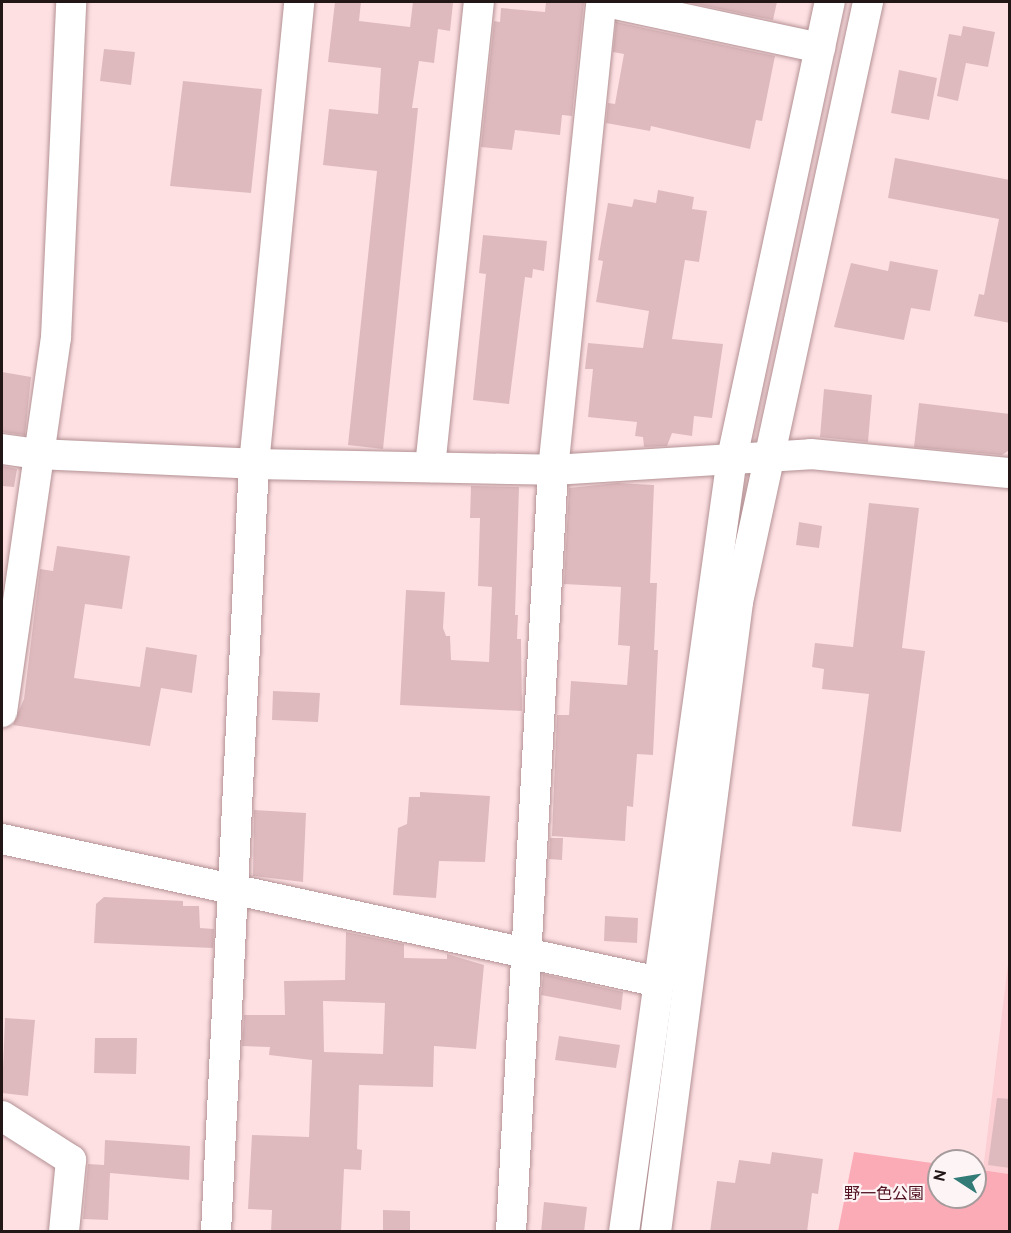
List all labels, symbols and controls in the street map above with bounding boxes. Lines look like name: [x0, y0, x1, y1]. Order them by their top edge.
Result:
north arrow: [927, 1149, 987, 1209]
text: N: [930, 1168, 952, 1183]
park label: 野一色公園: [844, 1185, 924, 1205]

